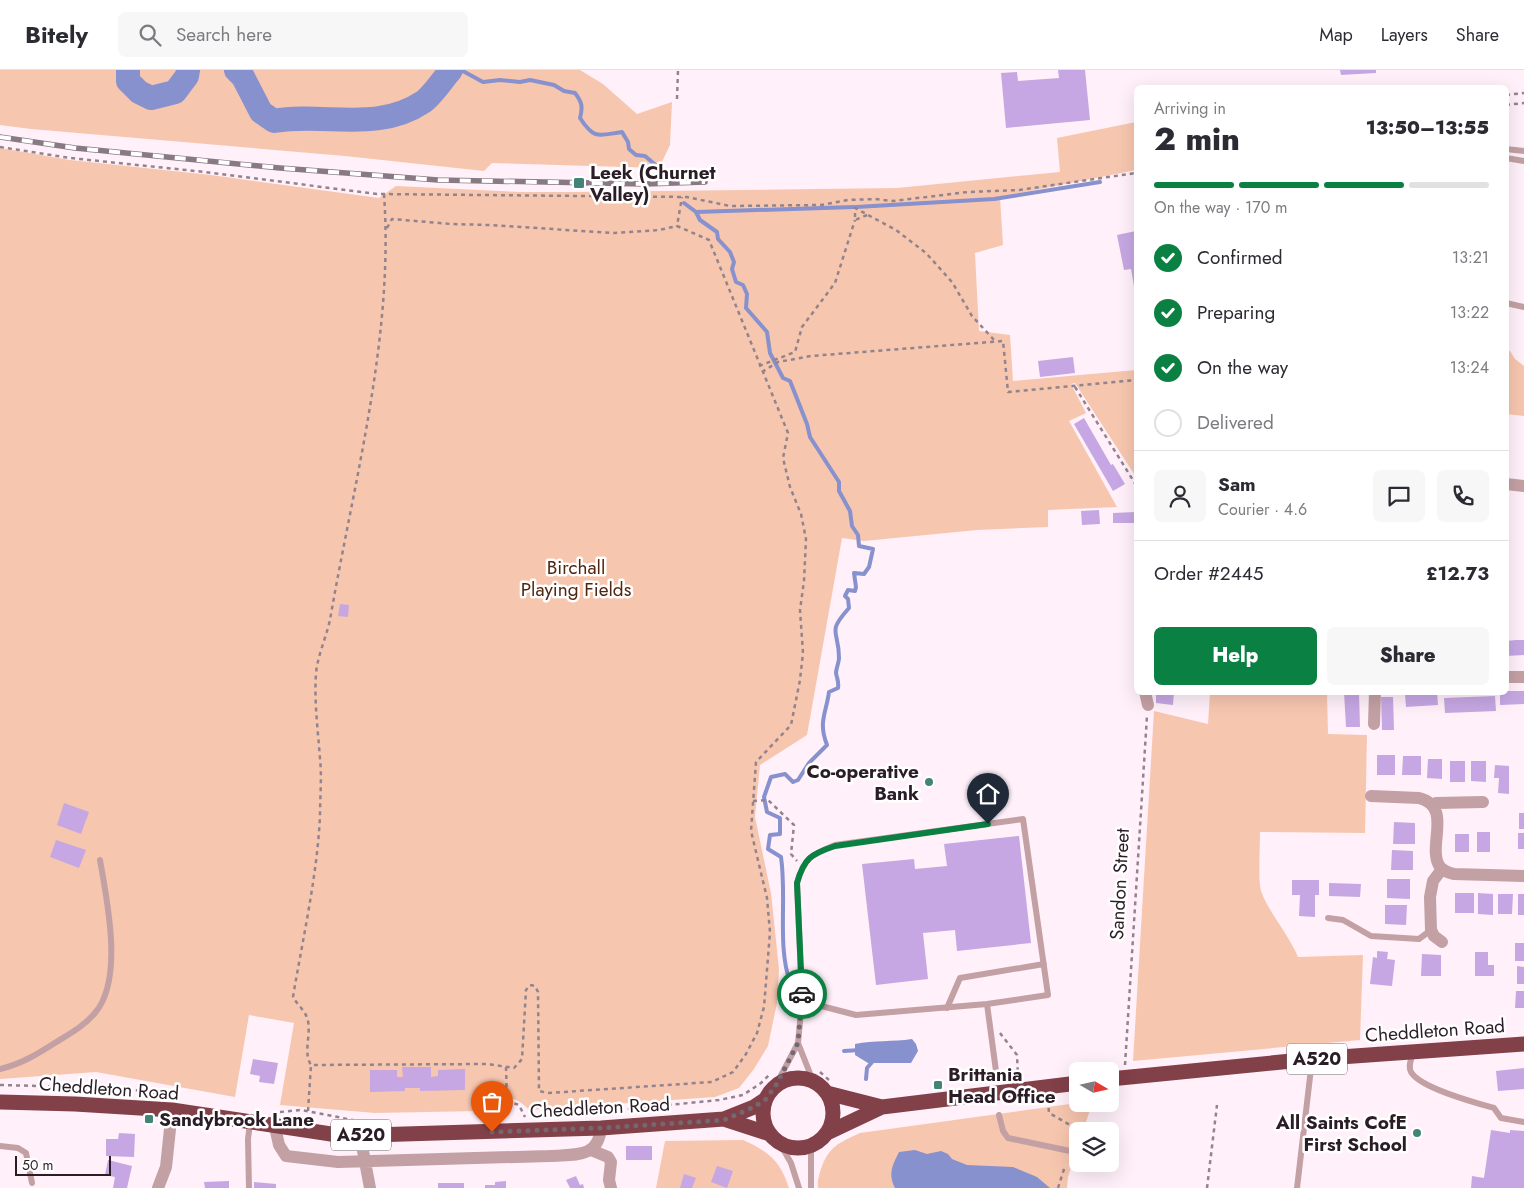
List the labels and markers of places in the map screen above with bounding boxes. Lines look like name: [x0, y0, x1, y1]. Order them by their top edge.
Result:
place label: Leek (Churnet Valley): [589, 159, 716, 208]
marker: Leek (Churnet Valley): [572, 176, 586, 190]
place label: Co-operative Bank: [806, 758, 919, 807]
pin: [967, 773, 1009, 824]
marker: Co-operative Bank: [923, 776, 935, 788]
place label: Brittania Head Office: [948, 1061, 1056, 1110]
marker: Brittania Head Office: [932, 1079, 944, 1091]
pin: [471, 1081, 513, 1132]
place label: Sandybrook Lane: [159, 1106, 314, 1133]
place label: All Saints CofE First School: [1275, 1109, 1407, 1158]
marker: Sandybrook Lane: [143, 1113, 155, 1125]
marker: All Saints CofE First School: [1411, 1127, 1423, 1139]

